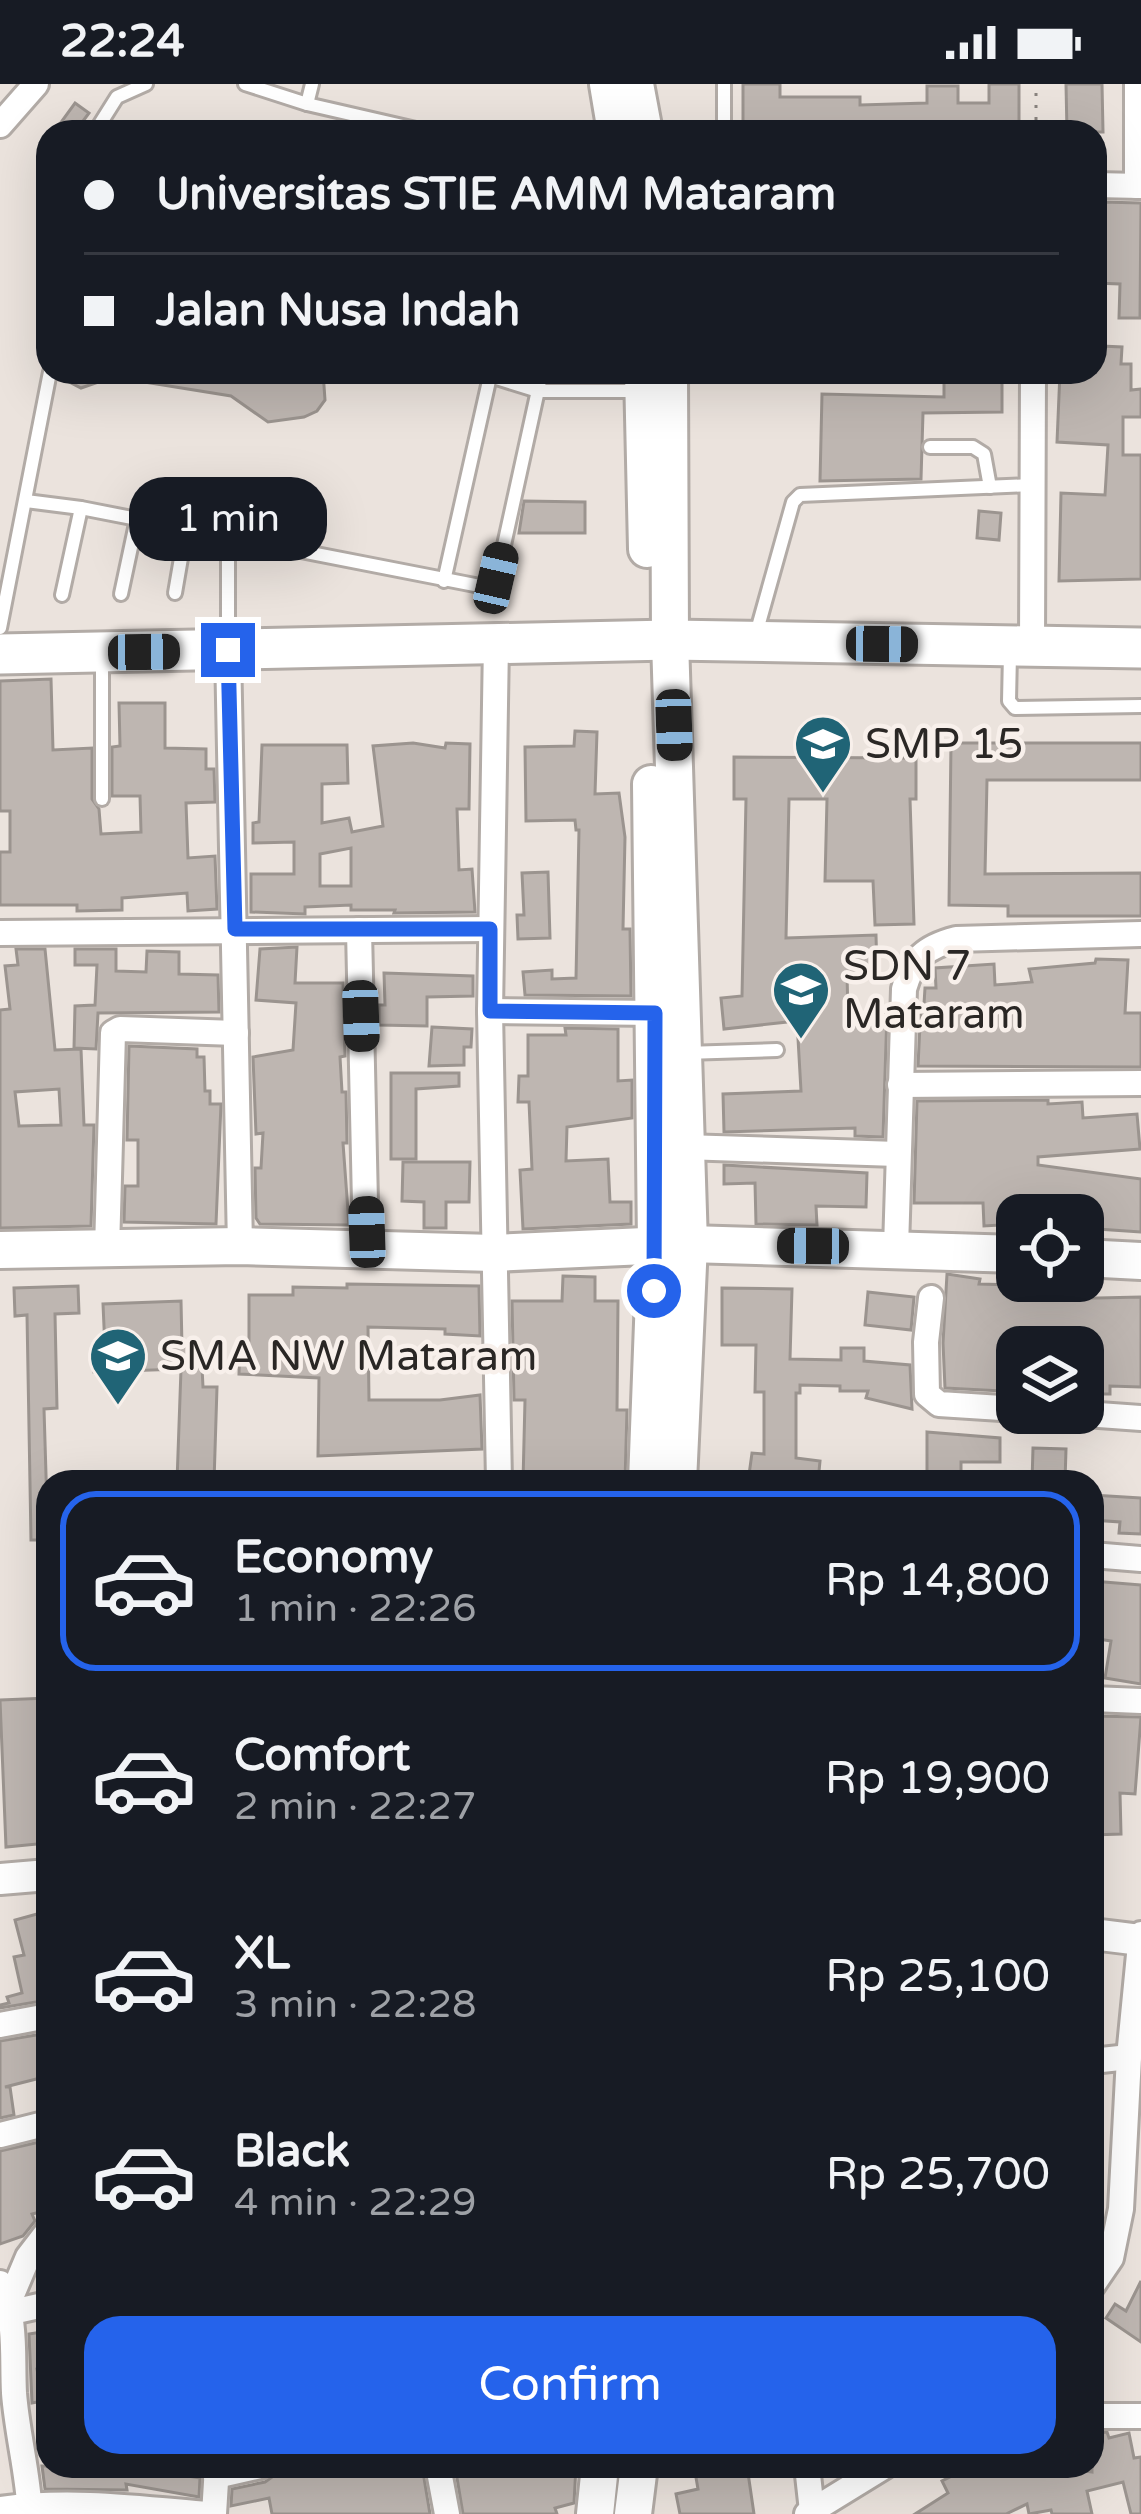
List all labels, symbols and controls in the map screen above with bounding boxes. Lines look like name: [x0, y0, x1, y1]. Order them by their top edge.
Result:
text: 22:24: [60, 15, 185, 69]
text: Universitas STIE AMM Mataram: [156, 168, 836, 222]
text: Jalan Nusa Indah: [156, 284, 520, 338]
callout: 1 min: [129, 476, 327, 560]
text: 1 min: [176, 495, 280, 542]
car: [470, 539, 522, 617]
route end: [201, 623, 255, 677]
car: [846, 625, 918, 663]
car: [108, 633, 180, 671]
car: [655, 688, 693, 762]
school or university icon: SMP 15: [792, 713, 854, 795]
place label: SMP 15: [865, 719, 1023, 770]
place label: SDN 7 Mataram: [843, 941, 1025, 1040]
school or university icon: SDN 7 Mataram: [770, 959, 832, 1041]
car: [342, 979, 380, 1053]
map controls: [996, 1194, 1104, 1434]
button: locate: [996, 1194, 1104, 1302]
car: [348, 1195, 386, 1269]
car: [777, 1227, 849, 1265]
route start: [627, 1264, 681, 1318]
school or university icon: SMA NW Mataram: [87, 1325, 149, 1407]
button: layers: [996, 1326, 1104, 1434]
place label: SMA NW Mataram: [160, 1331, 537, 1382]
icon: car: [90, 1527, 198, 1635]
text: Economy: [234, 1531, 433, 1585]
text: Rp 14,800: [825, 1554, 1050, 1608]
text: 1 min · 22:26: [234, 1585, 476, 1632]
icon: car: [90, 1725, 198, 1833]
text: Comfort: [234, 1729, 410, 1783]
text: Rp 19,900: [825, 1752, 1050, 1806]
text: 2 min · 22:27: [234, 1783, 476, 1830]
icon: car: [90, 1923, 198, 2031]
text: XL: [234, 1927, 290, 1981]
text: Rp 25,100: [825, 1950, 1050, 2004]
text: 3 min · 22:28: [234, 1981, 476, 2028]
icon: car: [90, 2121, 198, 2229]
text: Black: [234, 2125, 350, 2179]
text: Rp 25,700: [826, 2148, 1050, 2202]
text: 4 min · 22:29: [234, 2179, 476, 2226]
button: Confirm: [84, 2316, 1056, 2454]

